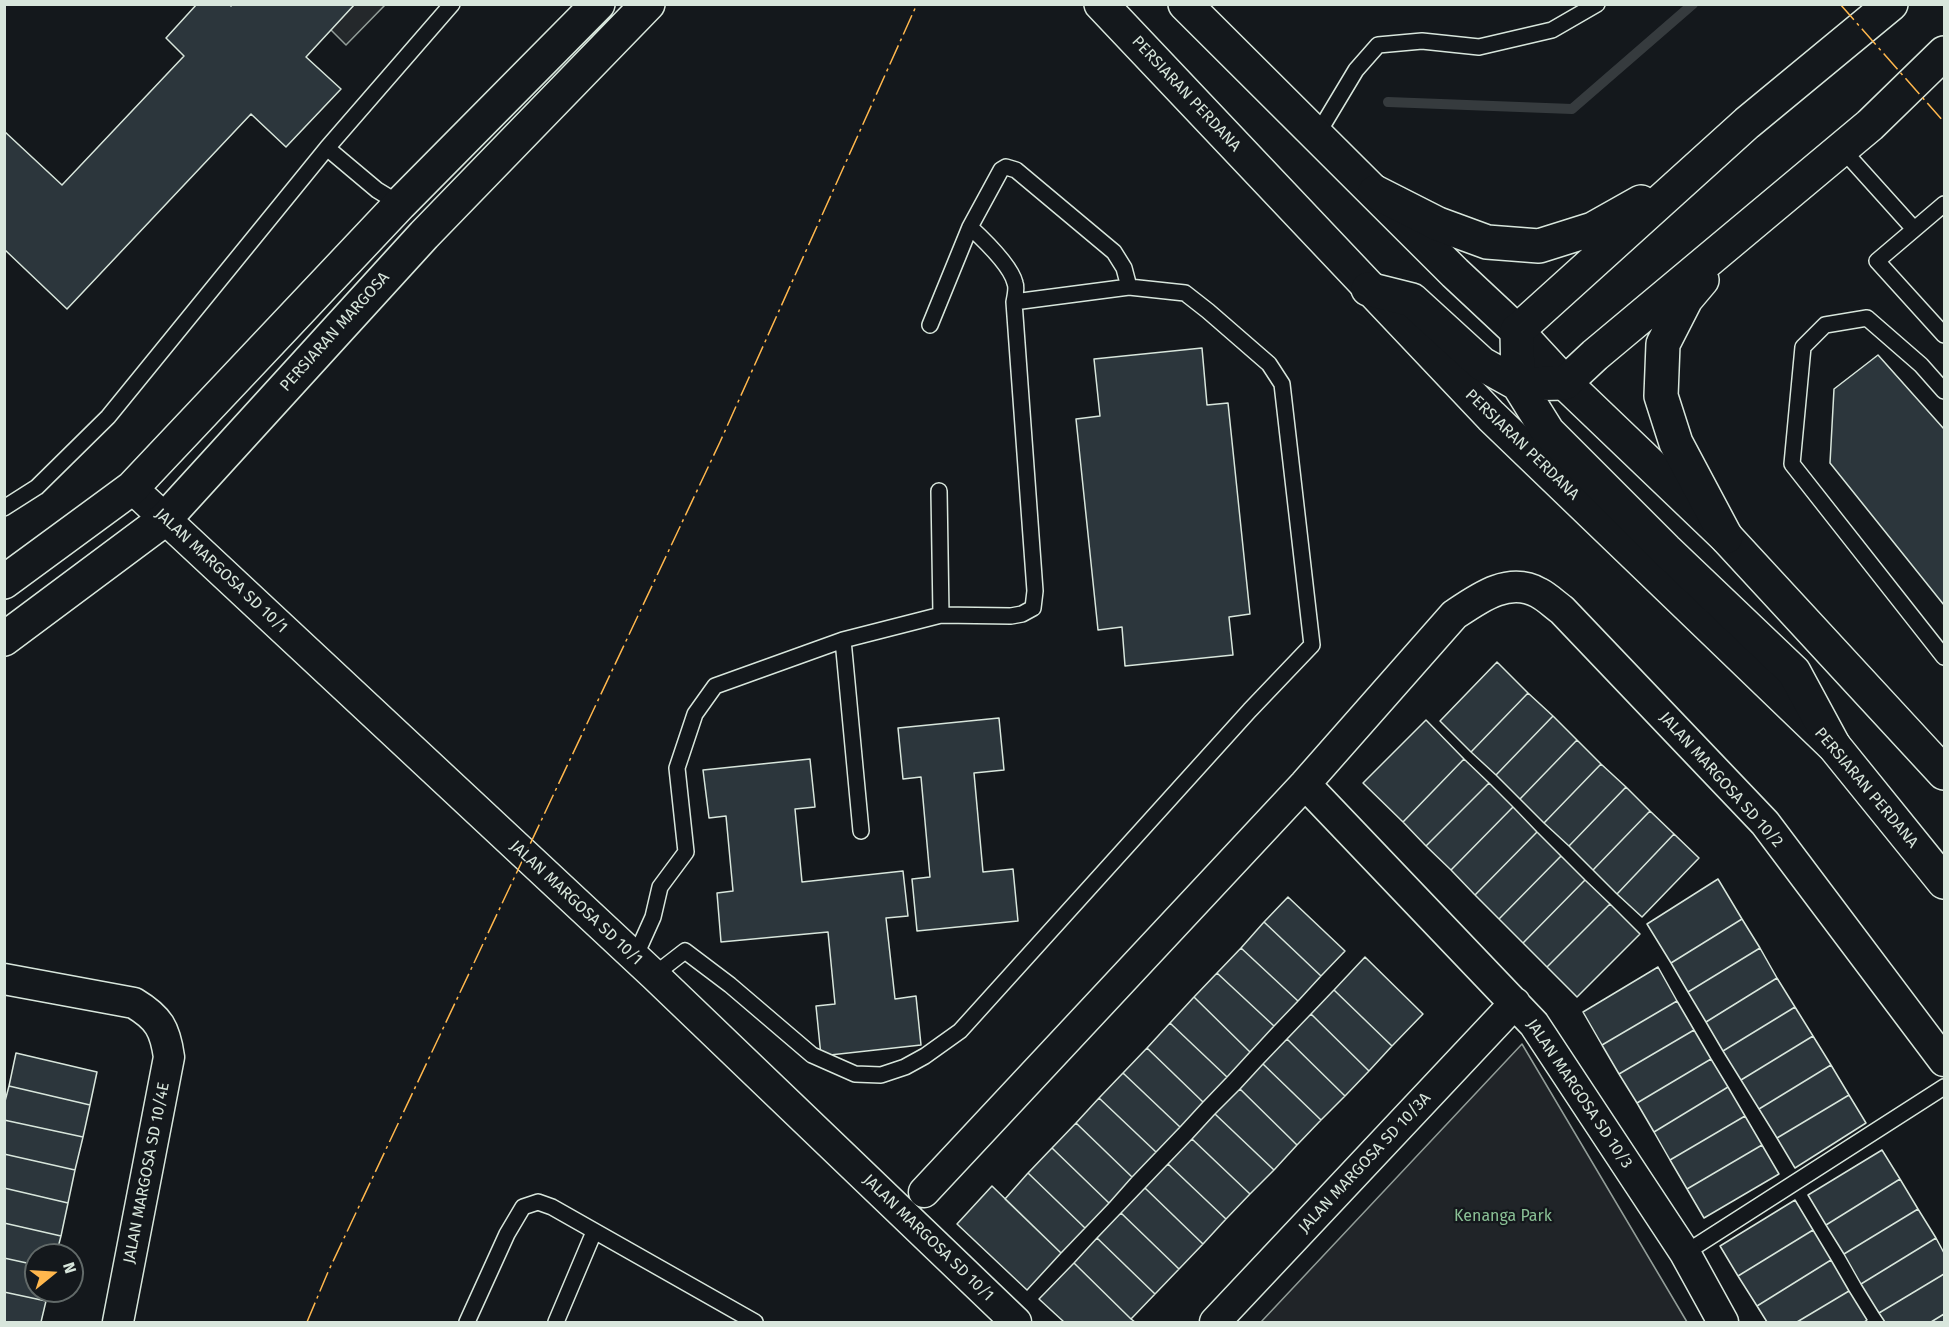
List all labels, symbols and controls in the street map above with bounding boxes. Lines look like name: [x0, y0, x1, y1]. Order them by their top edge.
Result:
street label: PERSIARAN PERDANA: [1127, 32, 1245, 156]
street label: PERSIARAN MARGOSA: [276, 268, 394, 396]
street label: PERSIARAN PERDANA: [1461, 386, 1583, 504]
street label: JALAN MARGOSA SD 10/1: [151, 505, 291, 637]
street label: JALAN MARGOSA SD 10/2: [1655, 708, 1787, 852]
street label: PERSIARAN PERDANA: [1810, 724, 1922, 852]
street label: JALAN MARGOSA SD 10/1: [506, 837, 646, 969]
street label: JALAN MARGOSA SD 10/3: [1522, 1016, 1636, 1172]
street label: JALAN MARGOSA SD 10/4E: [120, 1081, 174, 1265]
street label: JALAN MARGOSA SD 10/3A: [1295, 1089, 1435, 1237]
street label: JALAN MARGOSA SD 10/1: [859, 1171, 997, 1305]
park label: Kenanga Park: [1454, 1207, 1552, 1227]
north arrow: [24, 1243, 84, 1303]
text: N: [59, 1260, 80, 1276]

